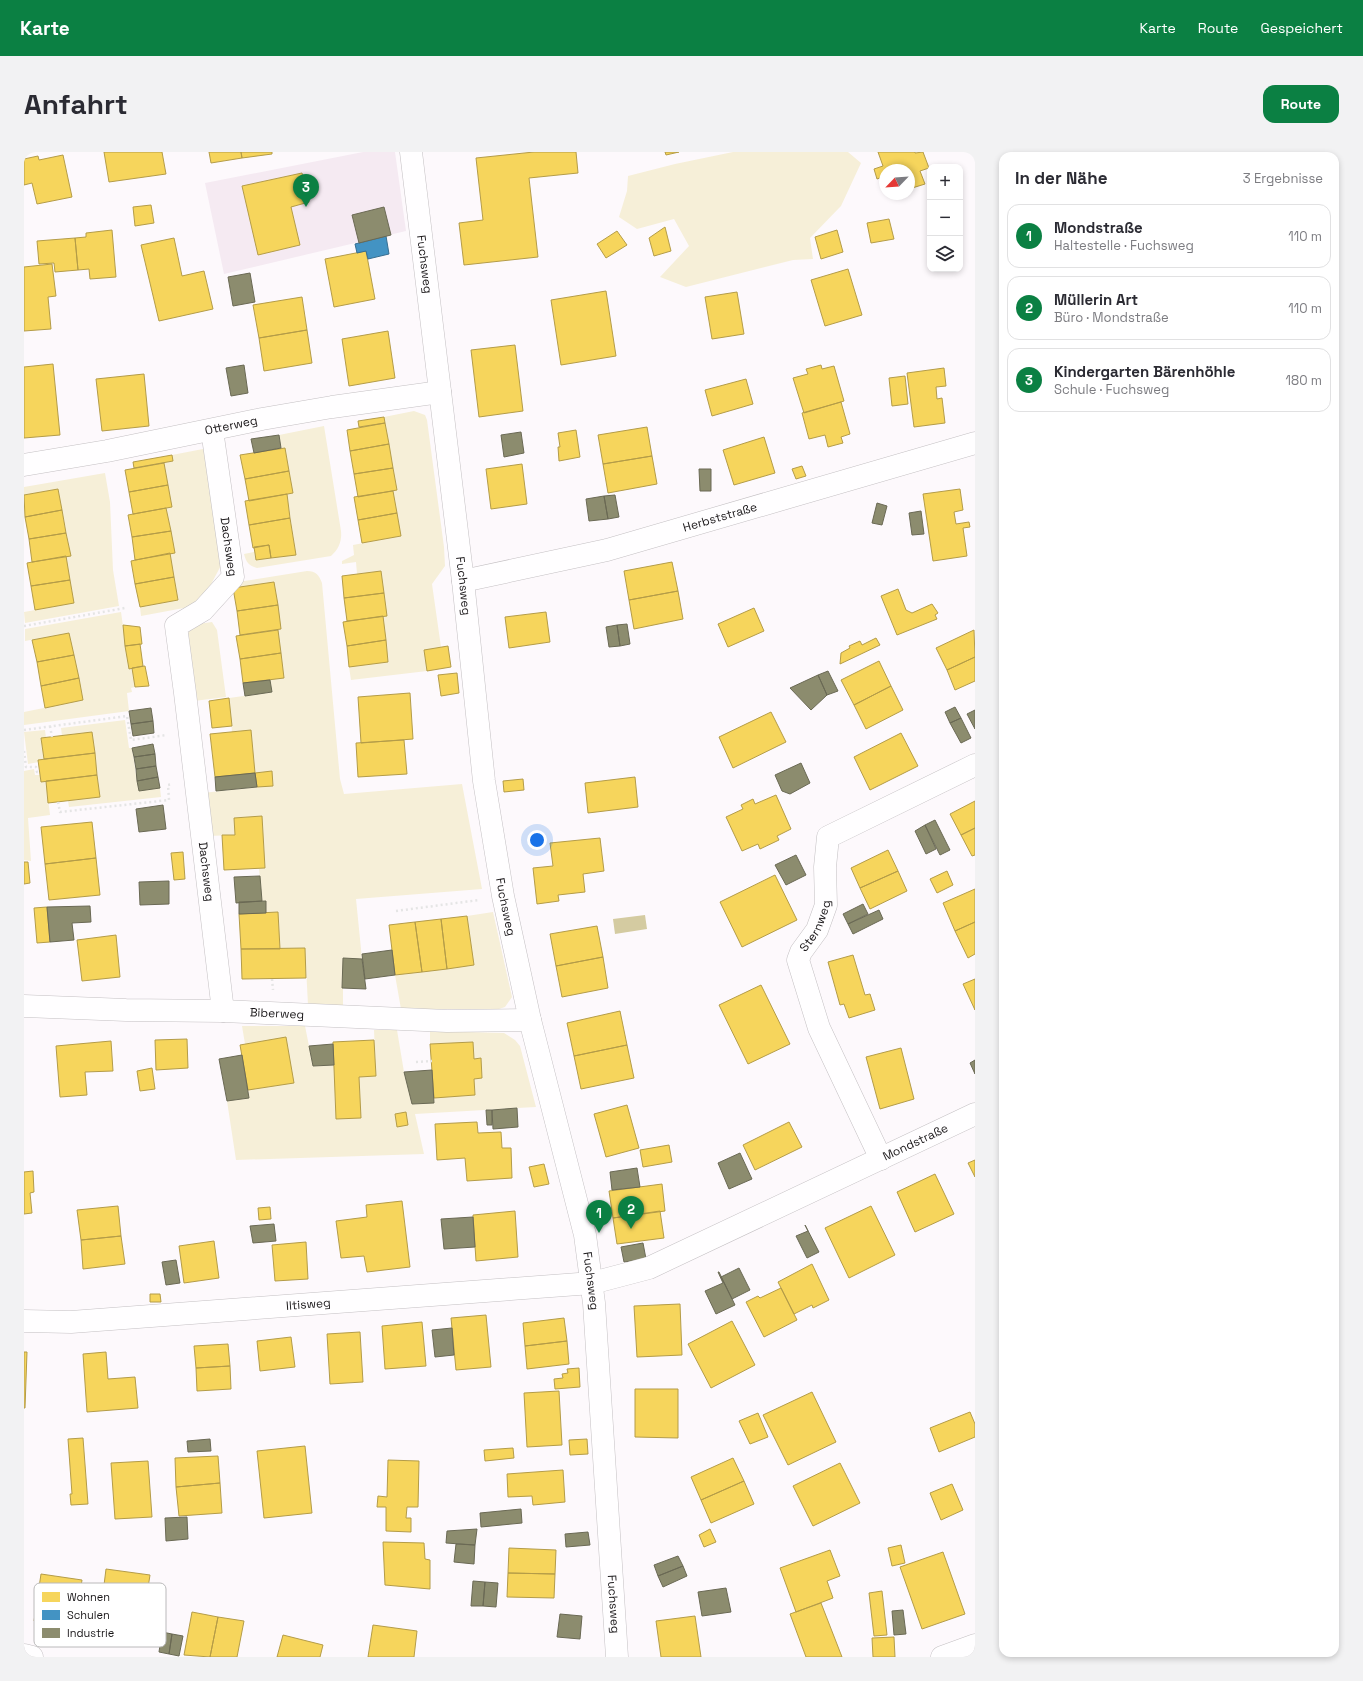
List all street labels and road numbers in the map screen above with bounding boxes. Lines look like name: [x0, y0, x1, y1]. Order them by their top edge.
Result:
street label: Fuchsweg: [413, 234, 436, 294]
street label: Otterweg: [203, 412, 259, 439]
street label: Herbststraße: [681, 499, 759, 536]
street label: Dachsweg: [217, 516, 241, 578]
street label: Fuchsweg: [452, 556, 475, 616]
street label: Dachsweg: [195, 841, 218, 902]
street label: Fuchsweg: [492, 877, 519, 937]
street label: Sternweg: [796, 900, 834, 955]
street label: Biberweg: [249, 1004, 304, 1023]
street label: Mondstraße: [880, 1120, 951, 1164]
street label: Fuchsweg: [579, 1251, 602, 1311]
street label: Iltisweg: [285, 1295, 331, 1314]
street label: Fuchsweg: [604, 1574, 623, 1634]

